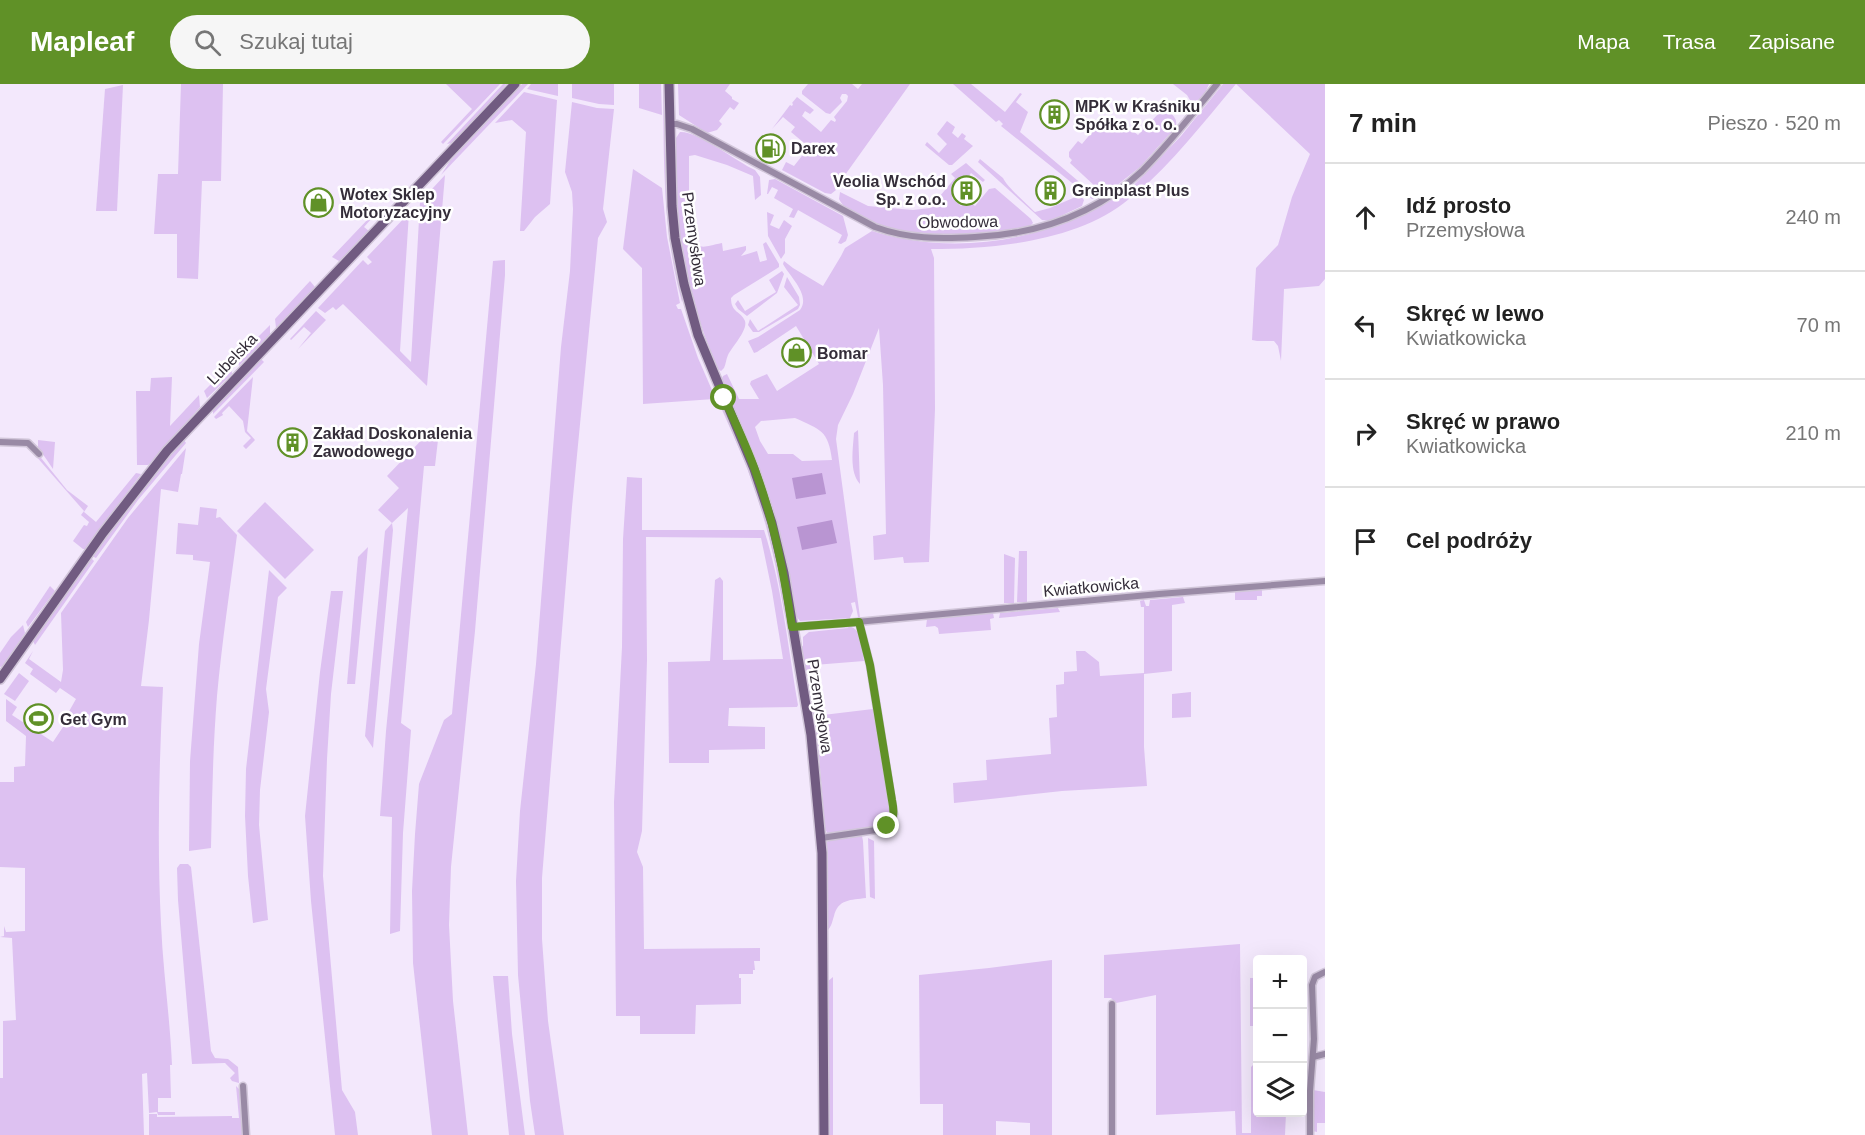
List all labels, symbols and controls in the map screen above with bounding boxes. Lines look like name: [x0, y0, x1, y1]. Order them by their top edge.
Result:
search box: [170, 15, 590, 69]
text: Mapleaf: [30, 26, 134, 57]
icon: search: [191, 26, 224, 59]
text: Szukaj tutaj: [239, 29, 353, 54]
text: Mapa: [1577, 30, 1630, 53]
text: Trasa: [1663, 30, 1716, 53]
text: Zapisane: [1749, 30, 1835, 53]
place label: MPK w Kraśniku Spółka z o. o.: [1075, 98, 1200, 133]
building icon: MPK w Kraśniku Spółka z o. o.: [1038, 99, 1070, 131]
text: 7 min: [1349, 108, 1417, 138]
text: Pieszo · 520 m: [1708, 112, 1841, 134]
fuel station icon: Darex: [754, 132, 786, 164]
place label: Darex: [791, 140, 836, 157]
place label: Veolia Wschód Sp. z o.o.: [833, 173, 946, 208]
building icon: Veolia Wschód Sp. z o.o.: [951, 174, 983, 206]
building icon: Greinplast Plus: [1035, 174, 1067, 206]
place label: Greinplast Plus: [1072, 182, 1189, 199]
place label: Wotex Sklep Motoryzacyjny: [340, 186, 451, 221]
shop icon: Wotex Sklep Motoryzacyjny: [303, 187, 335, 219]
street label: Przemysłowa: [679, 191, 709, 287]
text: Idź prosto: [1406, 193, 1511, 218]
icon: ahead: [1349, 201, 1382, 234]
text: 240 m: [1785, 206, 1841, 228]
street label: Obwodowa: [918, 213, 998, 231]
text: Przemysłowa: [1406, 219, 1525, 241]
text: Skręć w lewo: [1406, 301, 1544, 326]
icon: left: [1349, 309, 1382, 342]
text: 70 m: [1797, 314, 1841, 336]
text: Kwiatkowicka: [1406, 327, 1526, 349]
street label: Lubelska: [204, 330, 260, 388]
shop icon: Bomar: [780, 337, 812, 369]
place label: Bomar: [817, 345, 868, 362]
route start: [710, 384, 736, 410]
text: Skręć w prawo: [1406, 409, 1560, 434]
icon: right: [1349, 417, 1382, 450]
text: 210 m: [1785, 422, 1841, 444]
place label: Zakład Doskonalenia Zawodowego: [313, 425, 472, 460]
building icon: Zakład Doskonalenia Zawodowego: [276, 426, 308, 458]
text: Kwiatkowicka: [1406, 435, 1526, 457]
icon: arrive: [1349, 525, 1382, 558]
text: Cel podróży: [1406, 528, 1532, 553]
street label: Kwiatkowicka: [1042, 574, 1140, 600]
street label: Przemysłowa: [804, 658, 836, 754]
sports icon: Get Gym: [23, 703, 55, 735]
place label: Get Gym: [60, 711, 127, 728]
route end: [873, 812, 899, 838]
map controls: [1253, 955, 1307, 1117]
button: +: [1253, 955, 1307, 1009]
button: −: [1253, 1009, 1307, 1063]
button: layers: [1253, 1063, 1307, 1117]

